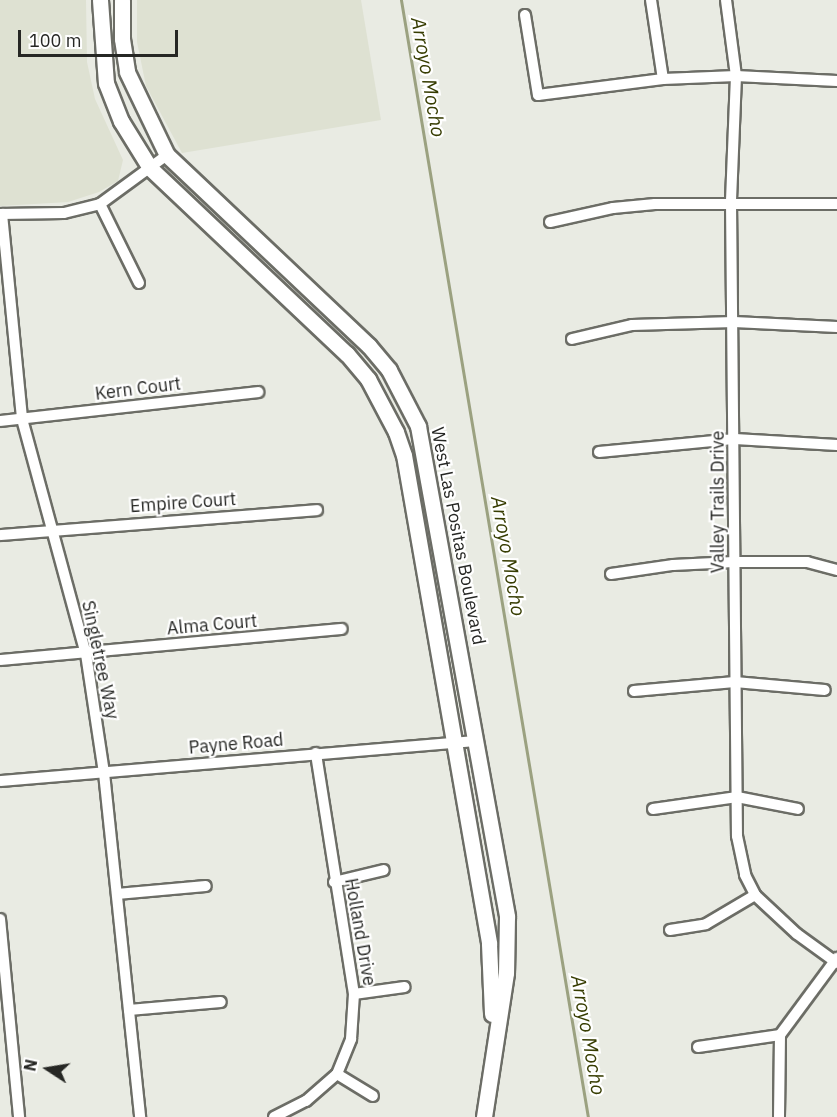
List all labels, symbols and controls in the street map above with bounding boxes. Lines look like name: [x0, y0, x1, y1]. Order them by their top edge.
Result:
water label: Arroyo Mocho: [407, 15, 451, 139]
scale bar: [21, 18, 182, 56]
text: 100 m: [29, 29, 81, 52]
street label: Kern Court: [94, 373, 182, 405]
street label: West Las Positas Boulevard: [426, 425, 490, 647]
street label: Valley Trails Drive: [707, 431, 729, 573]
street label: Empire Court: [129, 489, 237, 517]
water label: Arroyo Mocho: [487, 494, 531, 618]
street label: Singletree Way: [77, 599, 123, 721]
street label: Alma Court: [166, 610, 258, 640]
street label: Payne Road: [188, 729, 284, 759]
street label: Holland Drive: [340, 877, 380, 987]
water label: Arroyo Mocho: [567, 973, 611, 1097]
north arrow: [18, 1039, 78, 1099]
text: N: [19, 1058, 41, 1073]

